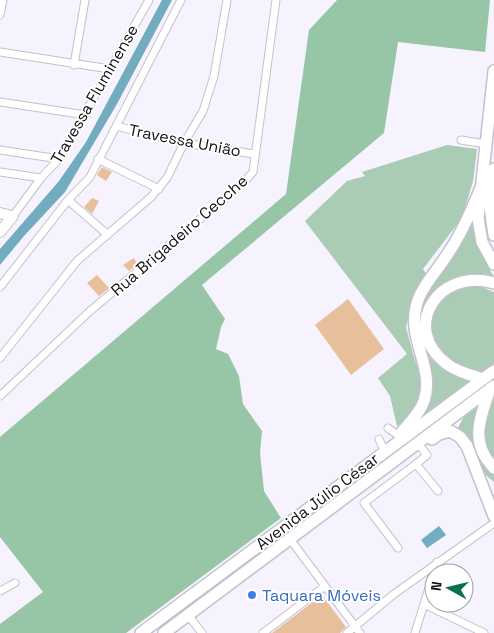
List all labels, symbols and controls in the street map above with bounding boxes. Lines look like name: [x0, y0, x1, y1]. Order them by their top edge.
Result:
street label: Travessa Fluminense: [46, 21, 143, 168]
street label: Travessa União: [127, 119, 243, 162]
street label: Rua Brigadeiro Cecche: [107, 170, 252, 301]
street label: Avenida Júlio César: [251, 448, 383, 555]
north arrow: [424, 563, 474, 613]
text: N: [427, 580, 446, 592]
place label: Taquara Móveis: [262, 585, 381, 606]
marker: Taquara Móveis: [246, 589, 258, 601]

